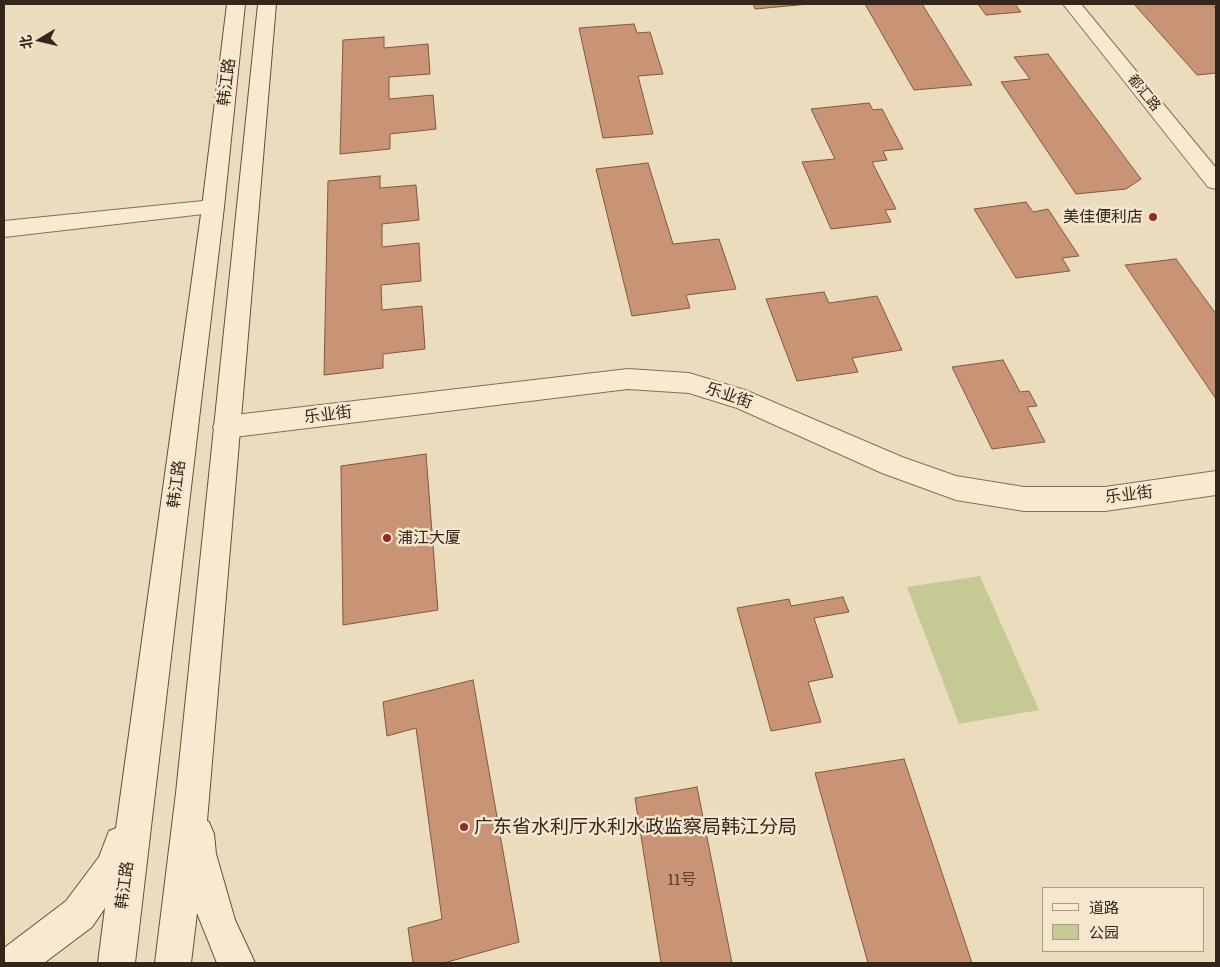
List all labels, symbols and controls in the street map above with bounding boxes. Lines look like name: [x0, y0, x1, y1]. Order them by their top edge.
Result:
north arrow: [15, 15, 65, 65]
text: 北: [14, 34, 36, 51]
street label: 韩江路: [215, 57, 239, 107]
street label: 都汇路: [1124, 71, 1164, 115]
place label: 美佳便利店: [1063, 207, 1143, 227]
marker: 美佳便利店: [1147, 211, 1159, 223]
street label: 乐业街: [703, 379, 755, 413]
street label: 乐业街: [303, 403, 353, 427]
street label: 韩江路: [165, 459, 189, 509]
street label: 乐业街: [1104, 483, 1154, 507]
place label: 浦江大厦: [397, 528, 461, 548]
marker: 浦江大厦: [381, 532, 393, 544]
place label: 广东省水利厅水利水政监察局韩江分局: [474, 816, 797, 838]
marker: 广东省水利厅水利水政监察局韩江分局: [458, 821, 470, 833]
street label: 韩江路: [113, 860, 137, 910]
house number: 11号: [667, 870, 697, 890]
legend: [1042, 887, 1205, 952]
text: 道路: [1089, 895, 1119, 918]
text: 公园: [1089, 920, 1119, 943]

